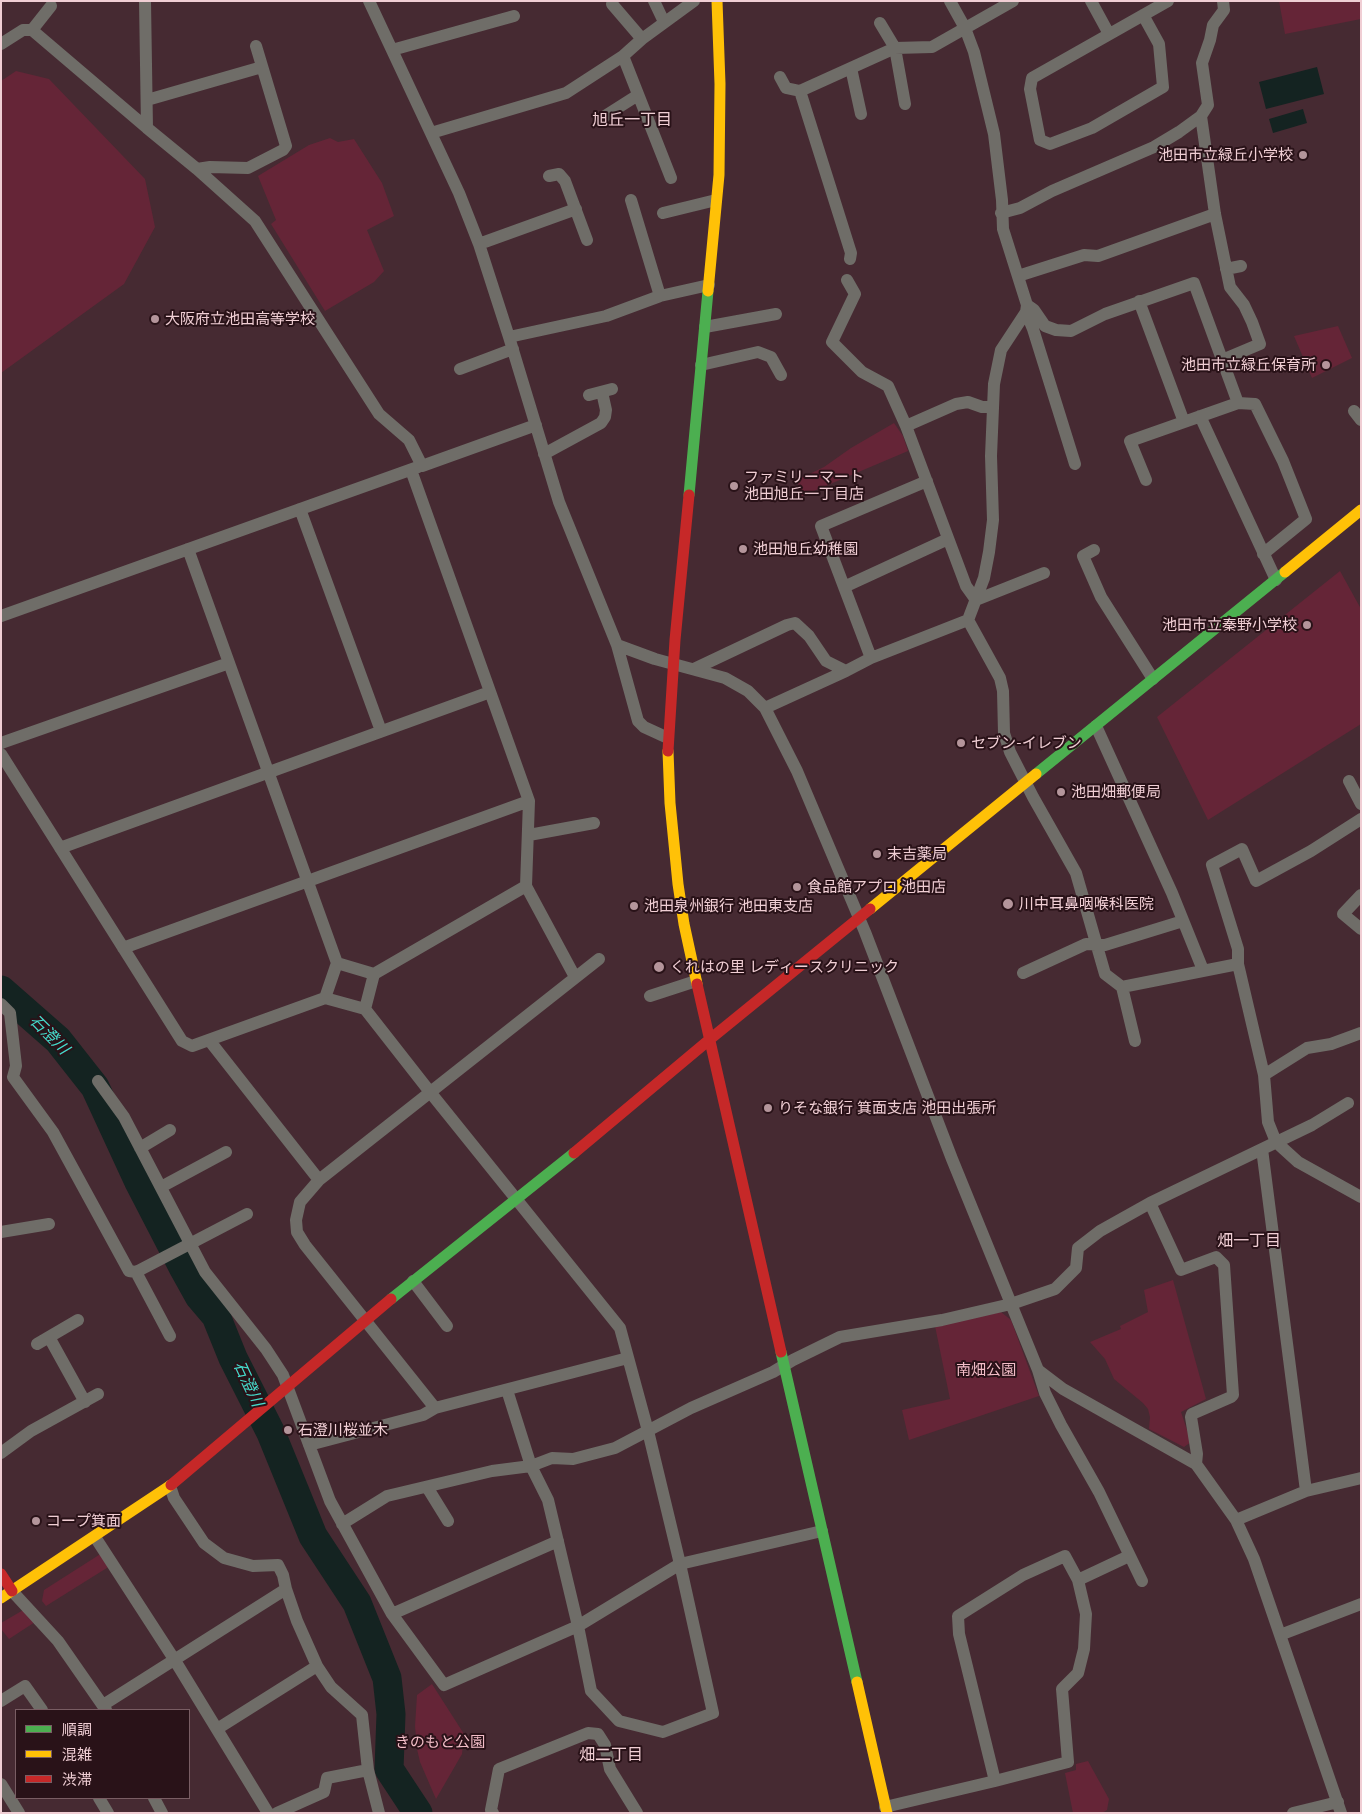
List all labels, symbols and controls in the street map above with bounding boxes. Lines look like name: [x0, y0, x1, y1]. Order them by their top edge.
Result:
district label: 旭丘一丁目: [592, 110, 672, 130]
place label: 池田市立緑丘小学校: [1158, 146, 1293, 164]
marker: 池田市立緑丘小学校: [1297, 149, 1309, 161]
place label: 大阪府立池田高等学校: [165, 310, 315, 328]
marker: 大阪府立池田高等学校: [149, 313, 161, 325]
place label: 池田市立緑丘保育所: [1181, 356, 1316, 374]
marker: 池田市立緑丘保育所: [1320, 359, 1332, 371]
place label: ファミリーマート 池田旭丘一丁目店: [744, 468, 864, 503]
marker: ファミリーマート 池田旭丘一丁目店: [728, 480, 740, 492]
place label: 池田旭丘幼稚園: [753, 540, 858, 558]
marker: 池田旭丘幼稚園: [737, 543, 749, 555]
place label: 池田市立秦野小学校: [1162, 616, 1297, 634]
marker: 池田市立秦野小学校: [1301, 619, 1313, 631]
place label: セブン-イレブン: [971, 734, 1082, 752]
marker: セブン-イレブン: [955, 737, 967, 749]
place label: 池田畑郵便局: [1071, 783, 1161, 801]
marker: 池田畑郵便局: [1055, 786, 1067, 798]
place label: 末吉薬局: [887, 845, 947, 863]
marker: 末吉薬局: [871, 848, 883, 860]
place label: 食品館アプロ 池田店: [807, 878, 946, 896]
marker: 食品館アプロ 池田店: [791, 881, 803, 893]
place label: 川中耳鼻咽喉科医院: [1019, 895, 1154, 913]
place label: 池田泉州銀行 池田東支店: [644, 897, 813, 915]
marker: 川中耳鼻咽喉科医院: [1001, 897, 1015, 911]
marker: 池田泉州銀行 池田東支店: [628, 900, 640, 912]
place label: くれはの里 レディースクリニック: [670, 958, 899, 976]
marker: くれはの里 レディースクリニック: [652, 960, 666, 974]
water label: 石澄川: [25, 1011, 73, 1059]
place label: りそな銀行 箕面支店 池田出張所: [778, 1099, 996, 1117]
marker: りそな銀行 箕面支店 池田出張所: [762, 1102, 774, 1114]
district label: 畑一丁目: [1217, 1231, 1281, 1251]
water label: 石澄川: [229, 1358, 267, 1410]
park label: 南畑公園: [956, 1361, 1016, 1379]
place label: 石澄川桜並木: [298, 1421, 388, 1439]
marker: 石澄川桜並木: [282, 1424, 294, 1436]
place label: コープ箕面: [46, 1512, 121, 1530]
marker: コープ箕面: [30, 1515, 42, 1527]
legend: [15, 1709, 190, 1799]
text: 順調: [62, 1720, 92, 1739]
park label: きのもと公園: [395, 1733, 485, 1751]
text: 混雑: [62, 1745, 92, 1764]
district label: 畑二丁目: [579, 1745, 643, 1765]
text: 渋滞: [62, 1770, 92, 1789]

